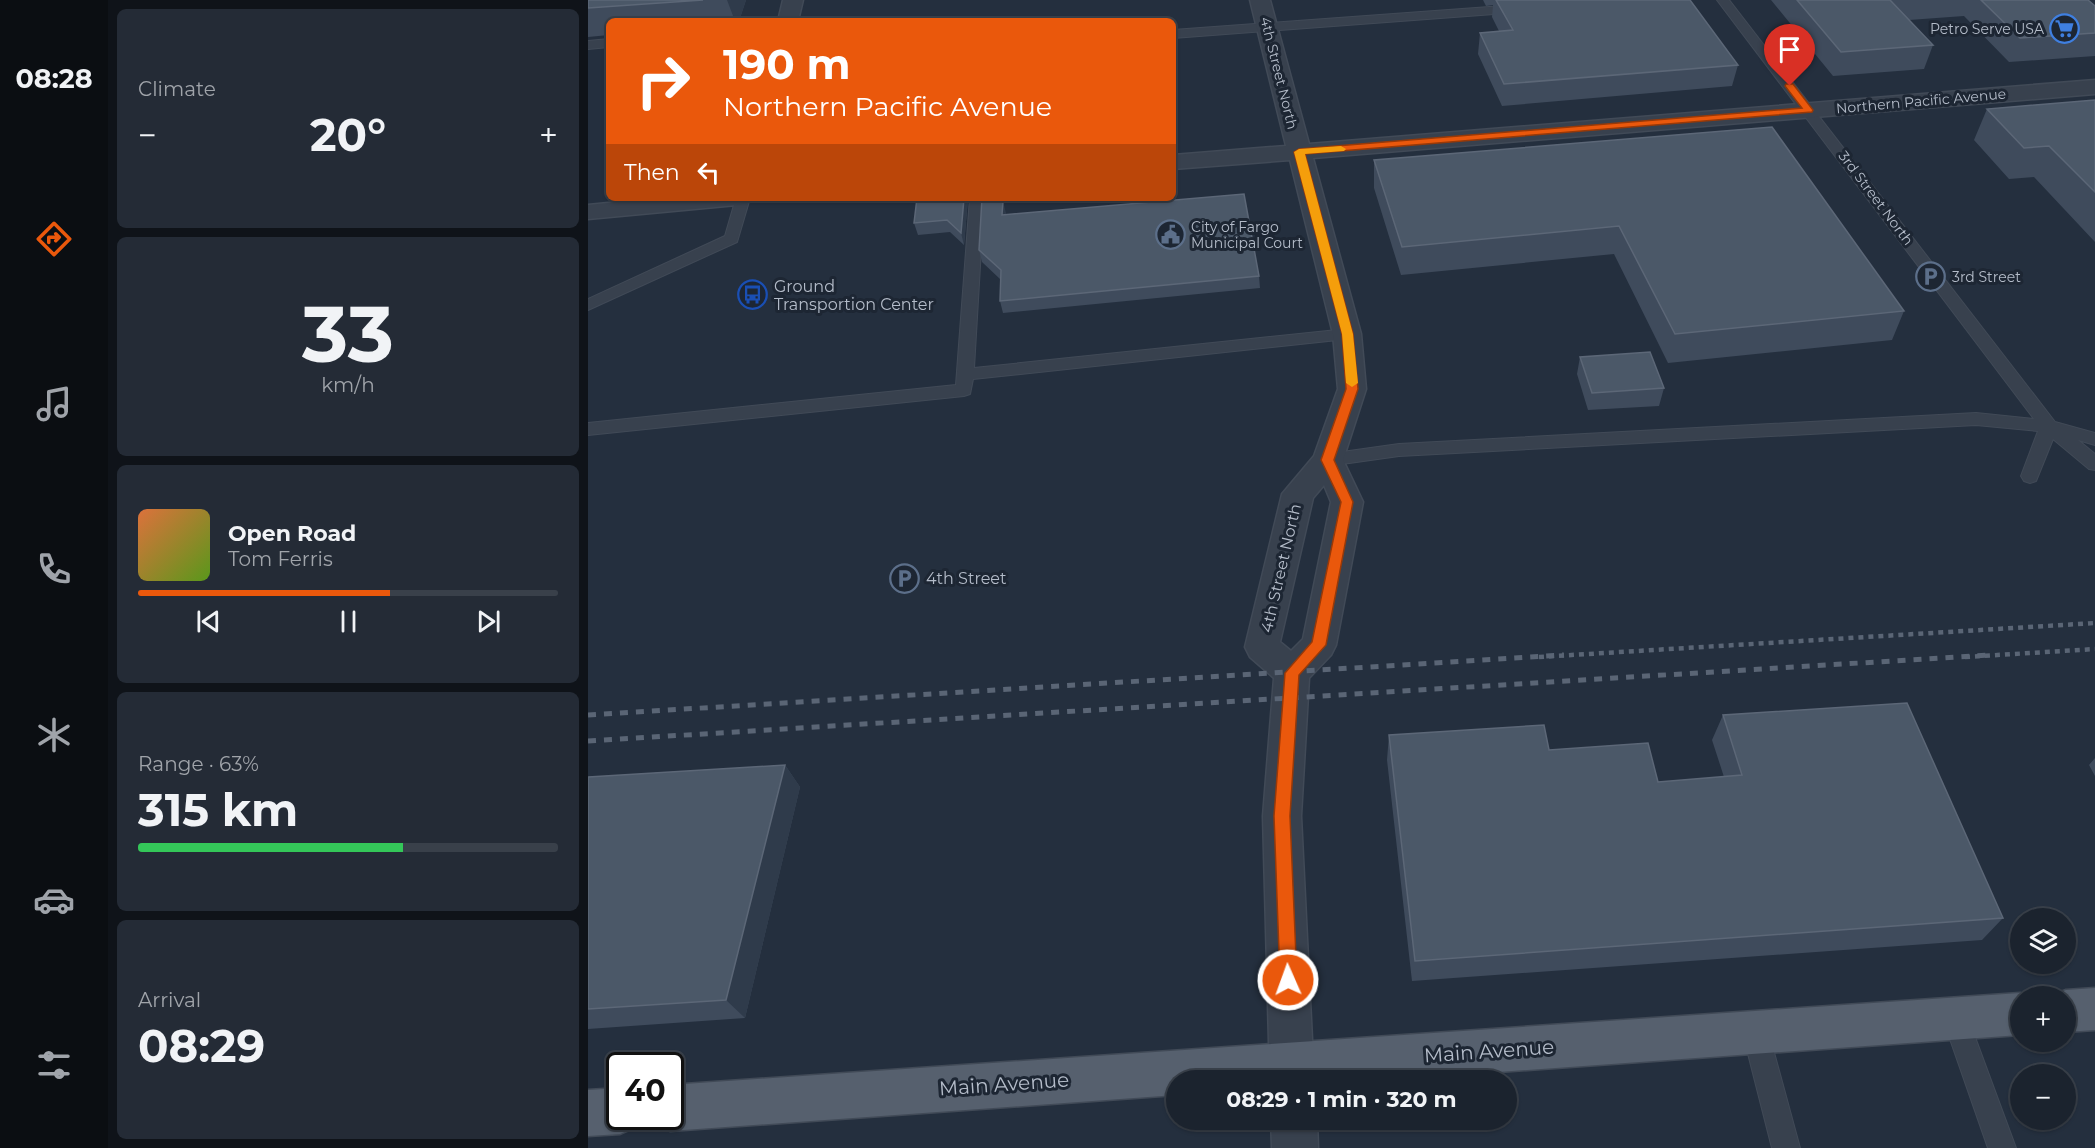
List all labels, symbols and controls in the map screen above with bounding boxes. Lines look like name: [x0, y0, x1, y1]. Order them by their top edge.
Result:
supermarket icon: Petro Serve USA: [2049, 13, 2081, 45]
street label: 4th Street North: [1256, 15, 1302, 131]
place label: Petro Serve USA: [1930, 20, 2045, 38]
pin: [1764, 24, 1815, 86]
icon: arrive: [1773, 33, 1806, 66]
text: 190 m: [723, 38, 851, 90]
icon: right: [624, 42, 702, 120]
text: 08:28: [16, 62, 92, 95]
text: Climate: [138, 77, 216, 101]
street label: Northern Pacific Avenue: [1835, 85, 2007, 117]
text: Northern Pacific Avenue: [723, 90, 1052, 123]
text: 20°: [310, 107, 386, 162]
text: −: [138, 115, 157, 155]
text: +: [539, 115, 558, 155]
street label: 3rd Street North: [1835, 147, 1917, 249]
icon: left: [692, 156, 725, 189]
text: Then: [624, 159, 680, 186]
icon: directions: [33, 218, 75, 260]
place label: City of Fargo Municipal Court: [1191, 218, 1303, 252]
public building icon: City of Fargo Municipal Court: [1154, 219, 1186, 251]
parking icon: 3rd Street: [1915, 261, 1947, 293]
place label: 3rd Street: [1952, 268, 2021, 286]
place label: Ground Transportion Center: [774, 277, 934, 314]
bus stop icon: Ground Transportion Center: [737, 279, 769, 311]
text: 33: [302, 286, 394, 382]
text: km/h: [321, 373, 375, 397]
icon: music: [33, 383, 75, 425]
street label: 4th Street North: [1257, 502, 1305, 634]
text: Open Road: [228, 520, 356, 547]
text: Tom Ferris: [228, 547, 333, 571]
icon: phone: [33, 548, 75, 590]
parking icon: 4th Street: [889, 562, 921, 594]
place label: 4th Street: [926, 569, 1007, 588]
icon: previous: [192, 605, 225, 638]
icon: pause: [332, 605, 365, 638]
icon: next: [472, 605, 505, 638]
icon: climate: [33, 714, 75, 756]
text: Range · 63%: [138, 752, 259, 776]
text: 315 km: [138, 782, 298, 837]
icon: car: [33, 879, 75, 921]
map controls: [2010, 908, 2076, 1130]
button: layers: [2010, 908, 2076, 974]
position arrow: [1256, 948, 1320, 1012]
button: +: [2010, 986, 2076, 1052]
text: Arrival: [138, 988, 201, 1012]
text: 08:29: [138, 1018, 265, 1073]
street label: Main Avenue: [1423, 1034, 1555, 1068]
icon: filters: [33, 1044, 75, 1086]
speed limit sign: 40: [606, 1052, 684, 1130]
button: −: [2010, 1064, 2076, 1130]
street label: Main Avenue: [938, 1067, 1070, 1101]
text: 08:29 · 1 min · 320 m: [1226, 1086, 1457, 1113]

